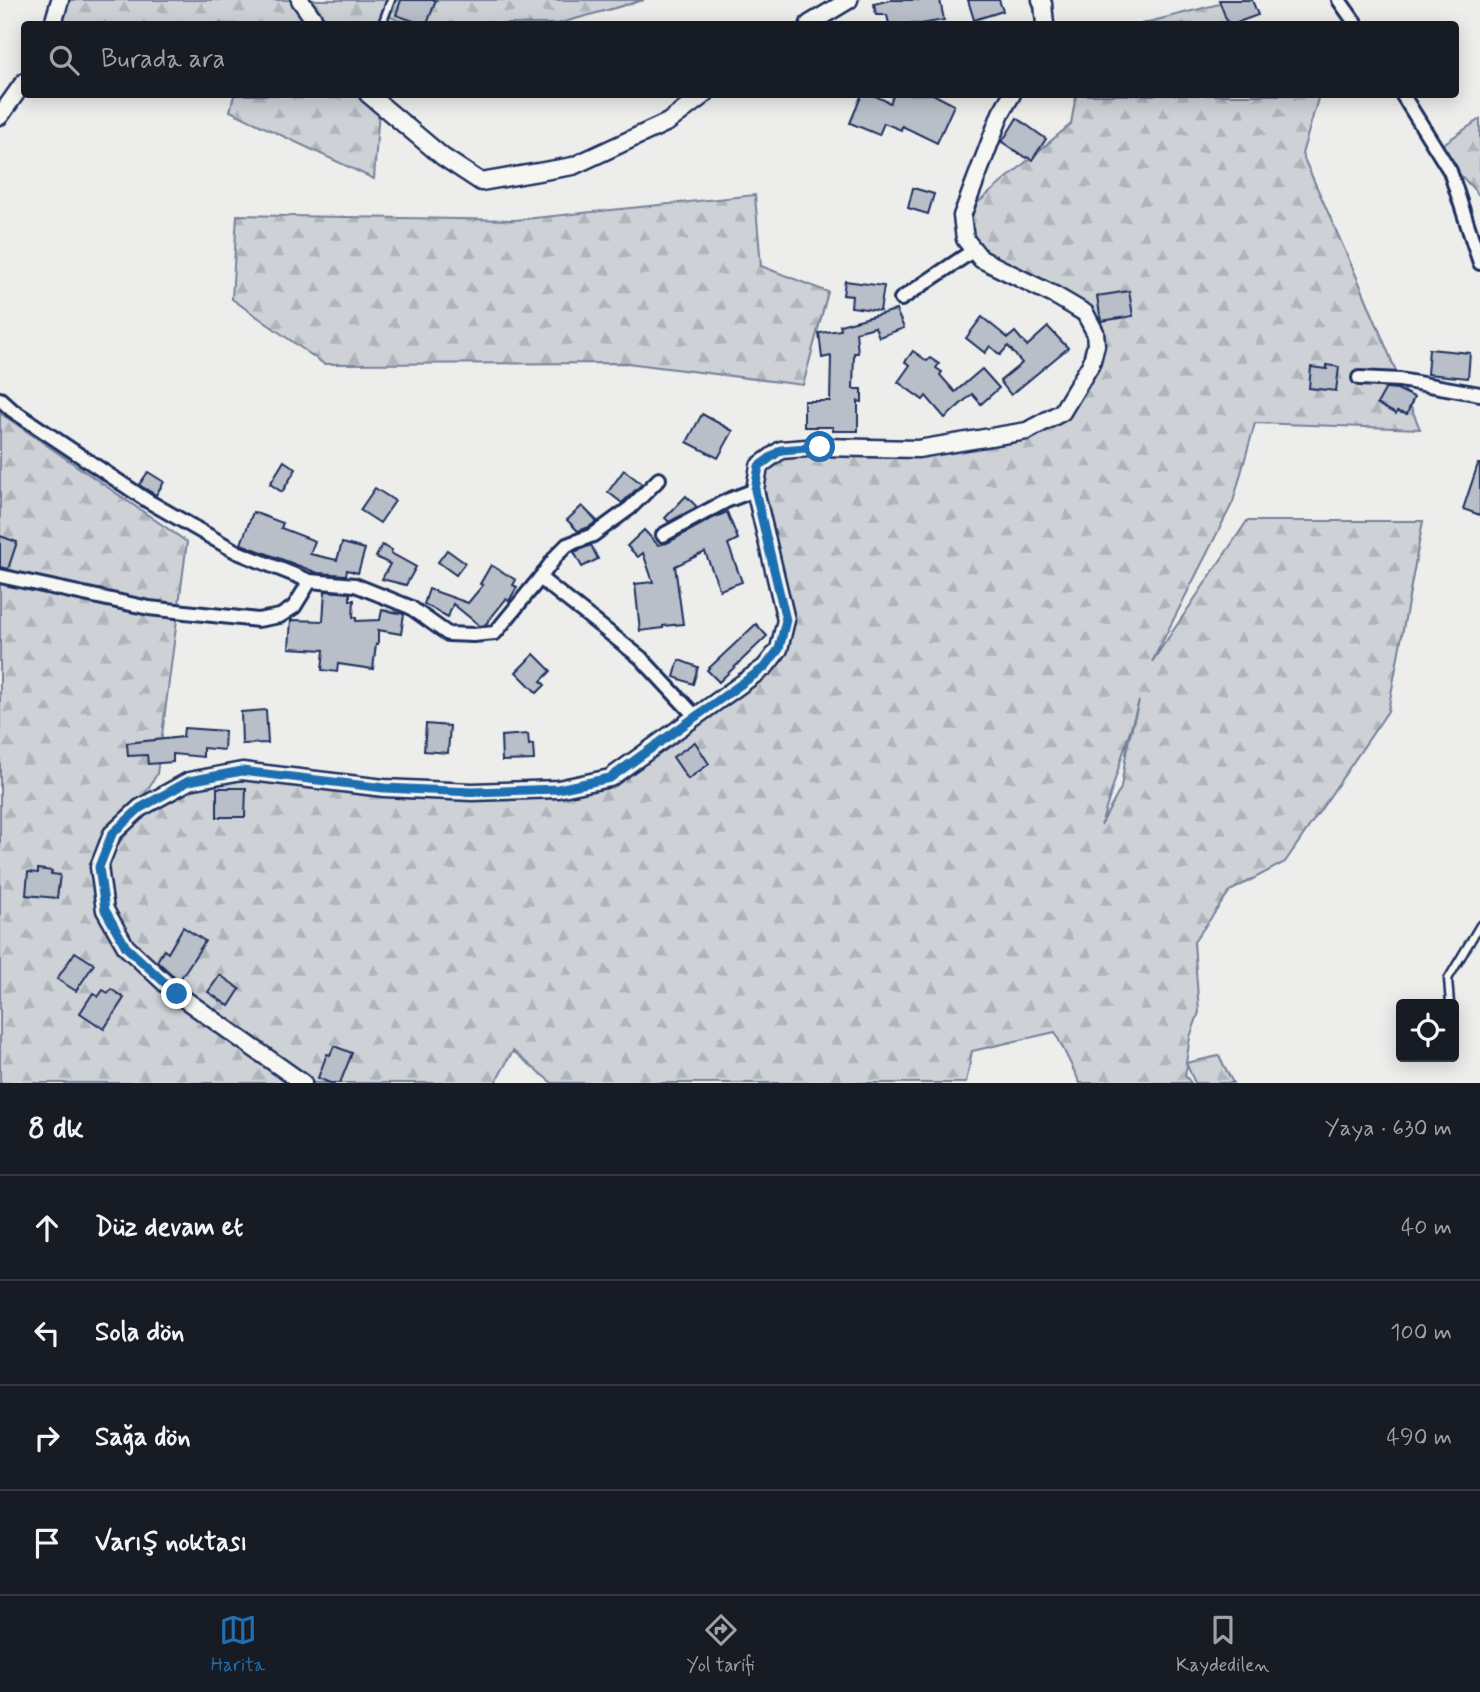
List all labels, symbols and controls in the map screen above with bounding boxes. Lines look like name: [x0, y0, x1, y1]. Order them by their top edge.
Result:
search box: [21, 21, 1459, 98]
icon: search: [45, 41, 83, 79]
text: Burada ara: [101, 43, 225, 77]
route start: [804, 431, 835, 462]
route end: [161, 978, 192, 1009]
map controls: [1396, 999, 1459, 1062]
button: locate: [1396, 999, 1459, 1062]
text: 8 dk: [28, 1109, 84, 1148]
text: Yaya · 630 m: [1325, 1114, 1452, 1144]
icon: ahead: [28, 1209, 66, 1247]
text: Düz devam et: [95, 1211, 243, 1245]
text: 40 m: [1401, 1213, 1452, 1243]
icon: left: [28, 1314, 66, 1352]
text: Sola dön: [95, 1316, 184, 1350]
text: 100 m: [1390, 1318, 1452, 1348]
icon: right: [28, 1419, 66, 1457]
text: Sağa dön: [95, 1421, 191, 1455]
text: 490 m: [1387, 1423, 1452, 1453]
icon: arrive: [28, 1524, 66, 1562]
text: Varış noktası: [95, 1526, 247, 1560]
tab: Harita: [211, 1611, 265, 1678]
tab: Yol tarifi: [687, 1611, 755, 1678]
tab: Kaydedilen: [1176, 1611, 1269, 1678]

